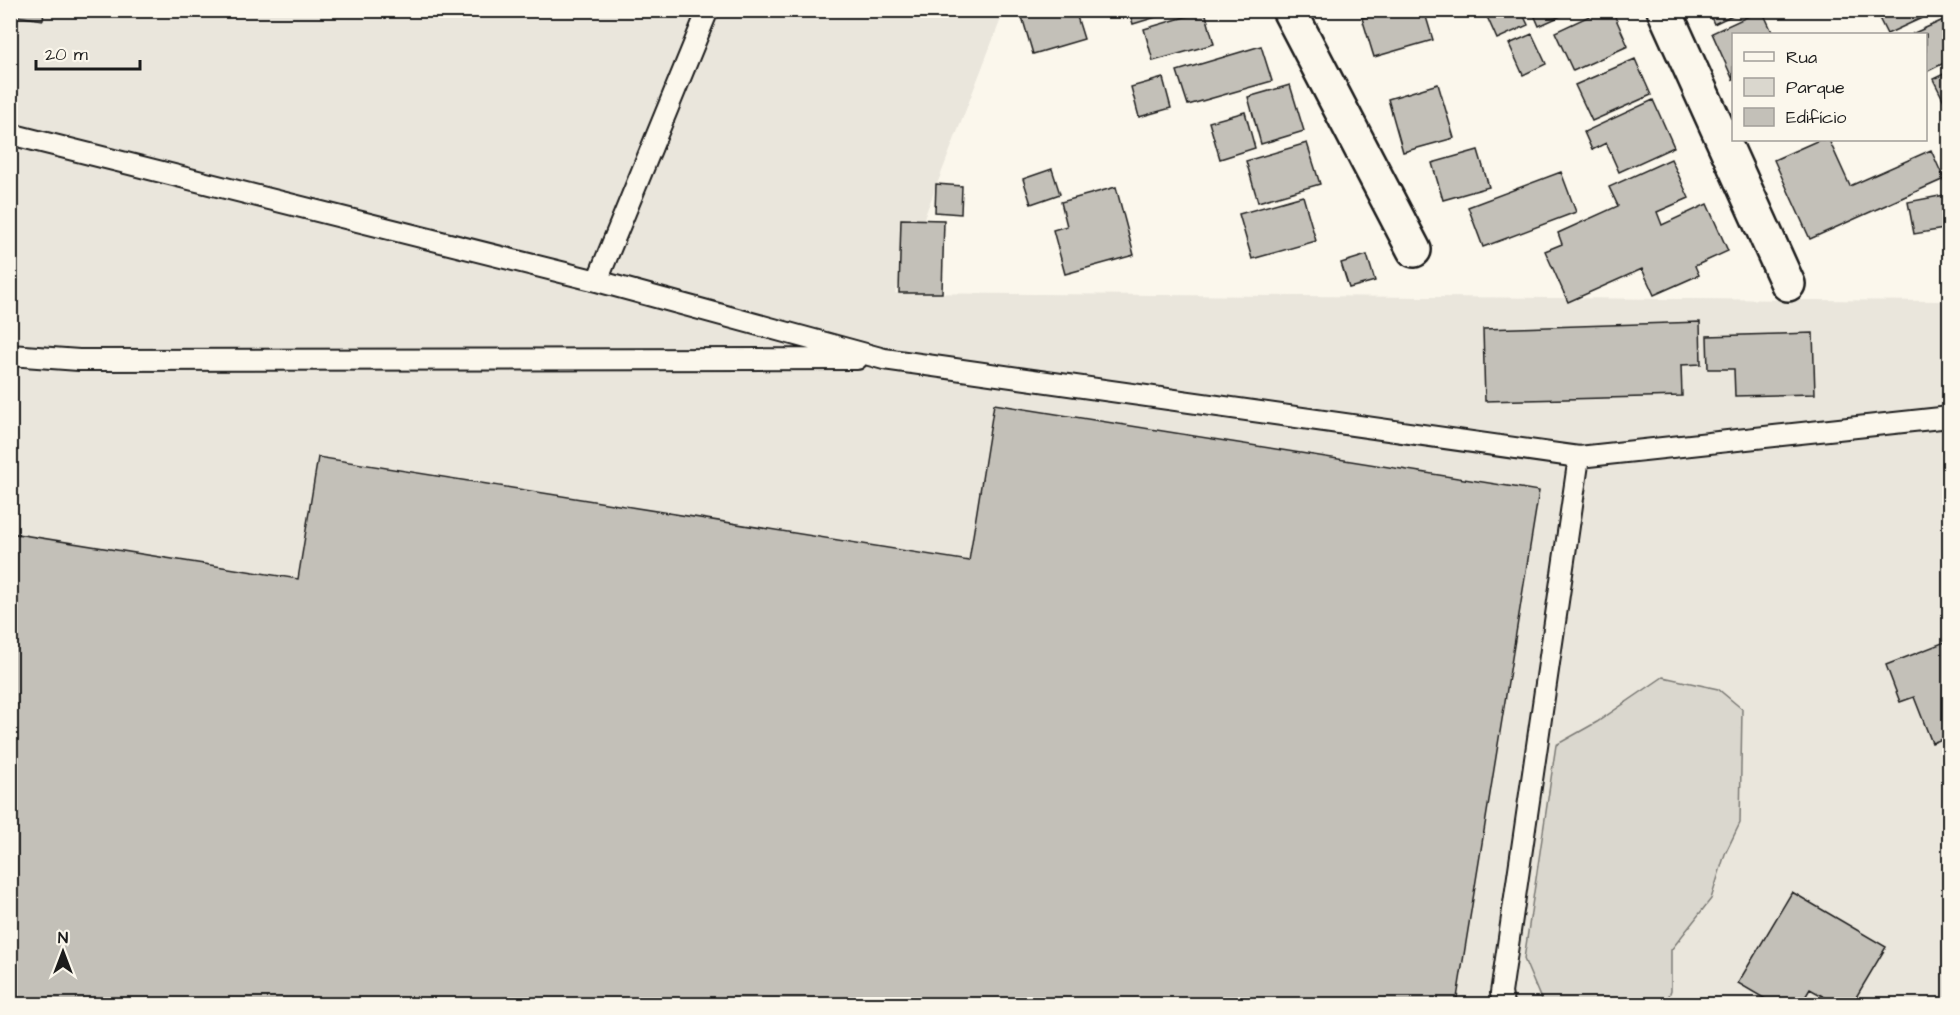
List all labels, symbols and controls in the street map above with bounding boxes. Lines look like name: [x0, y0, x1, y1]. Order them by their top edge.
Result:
scale bar: [36, 33, 140, 71]
legend: [1732, 33, 1927, 141]
text: 20 m: [45, 42, 88, 67]
text: Rua: [1786, 45, 1817, 70]
text: Parque: [1786, 75, 1845, 100]
text: Edifício: [1786, 105, 1846, 130]
north arrow: [33, 922, 93, 982]
text: N: [58, 927, 68, 949]

